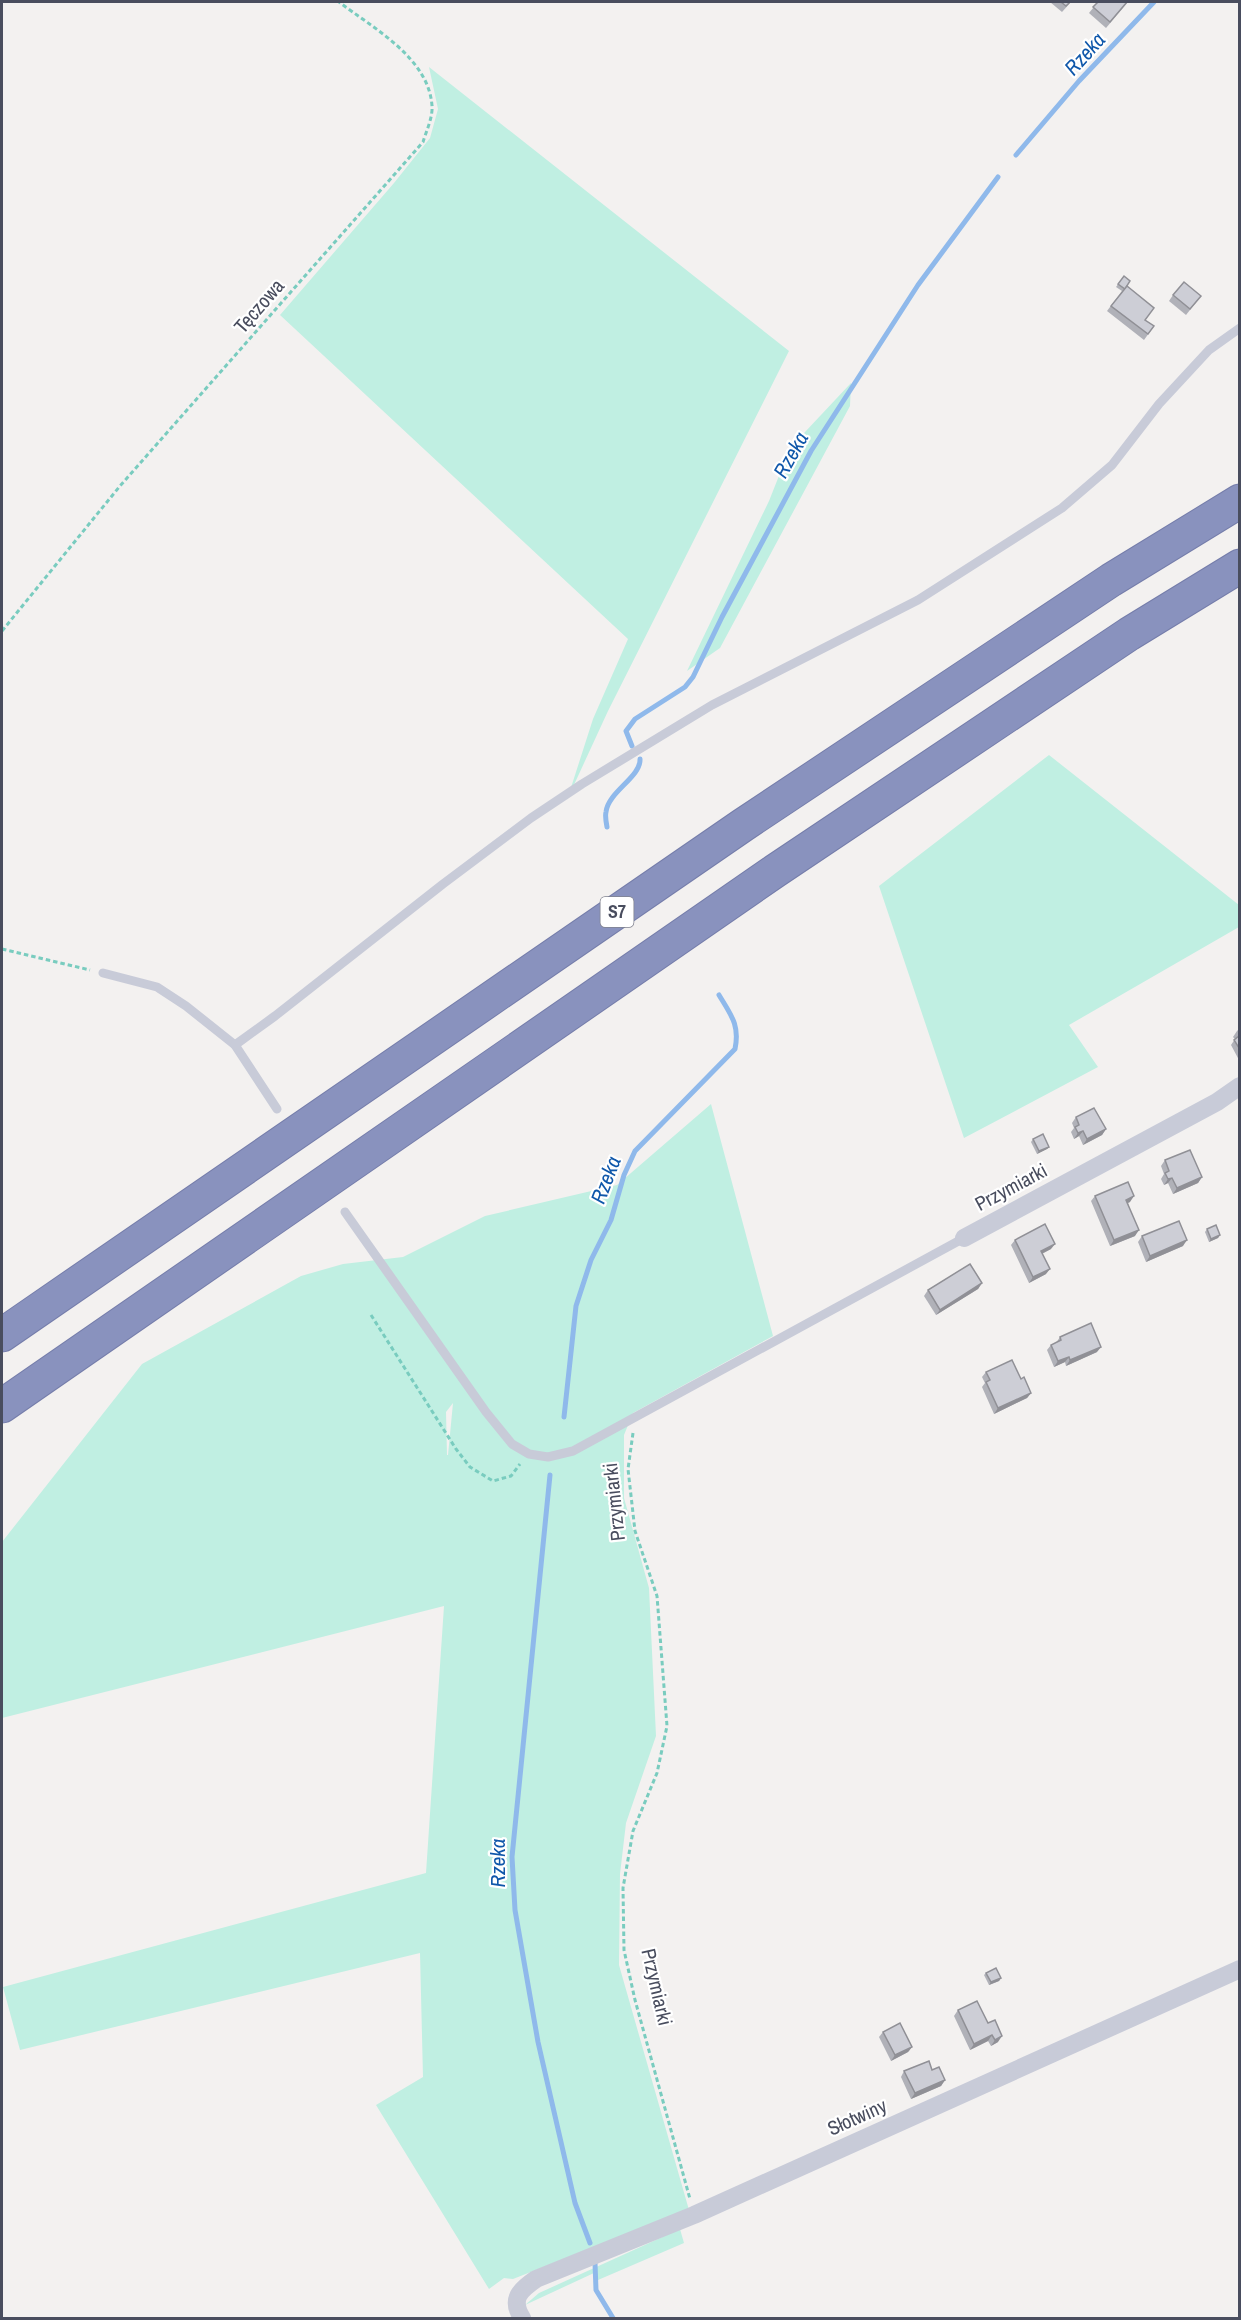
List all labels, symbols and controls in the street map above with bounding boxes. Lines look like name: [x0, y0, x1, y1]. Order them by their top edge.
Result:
water label: Rzeka: [1058, 26, 1112, 82]
street label: Tęczowa: [228, 273, 290, 339]
water label: Rzeka: [766, 426, 815, 483]
road number: S7: [600, 897, 634, 927]
water label: Rzeka: [583, 1152, 628, 1208]
street label: Przymiarki: [970, 1156, 1052, 1217]
street label: Przymiarki: [596, 1462, 631, 1542]
water label: Rzeka: [483, 1839, 512, 1887]
street label: Przymiarki: [636, 1946, 679, 2028]
street label: Słotwiny: [823, 2091, 891, 2141]

